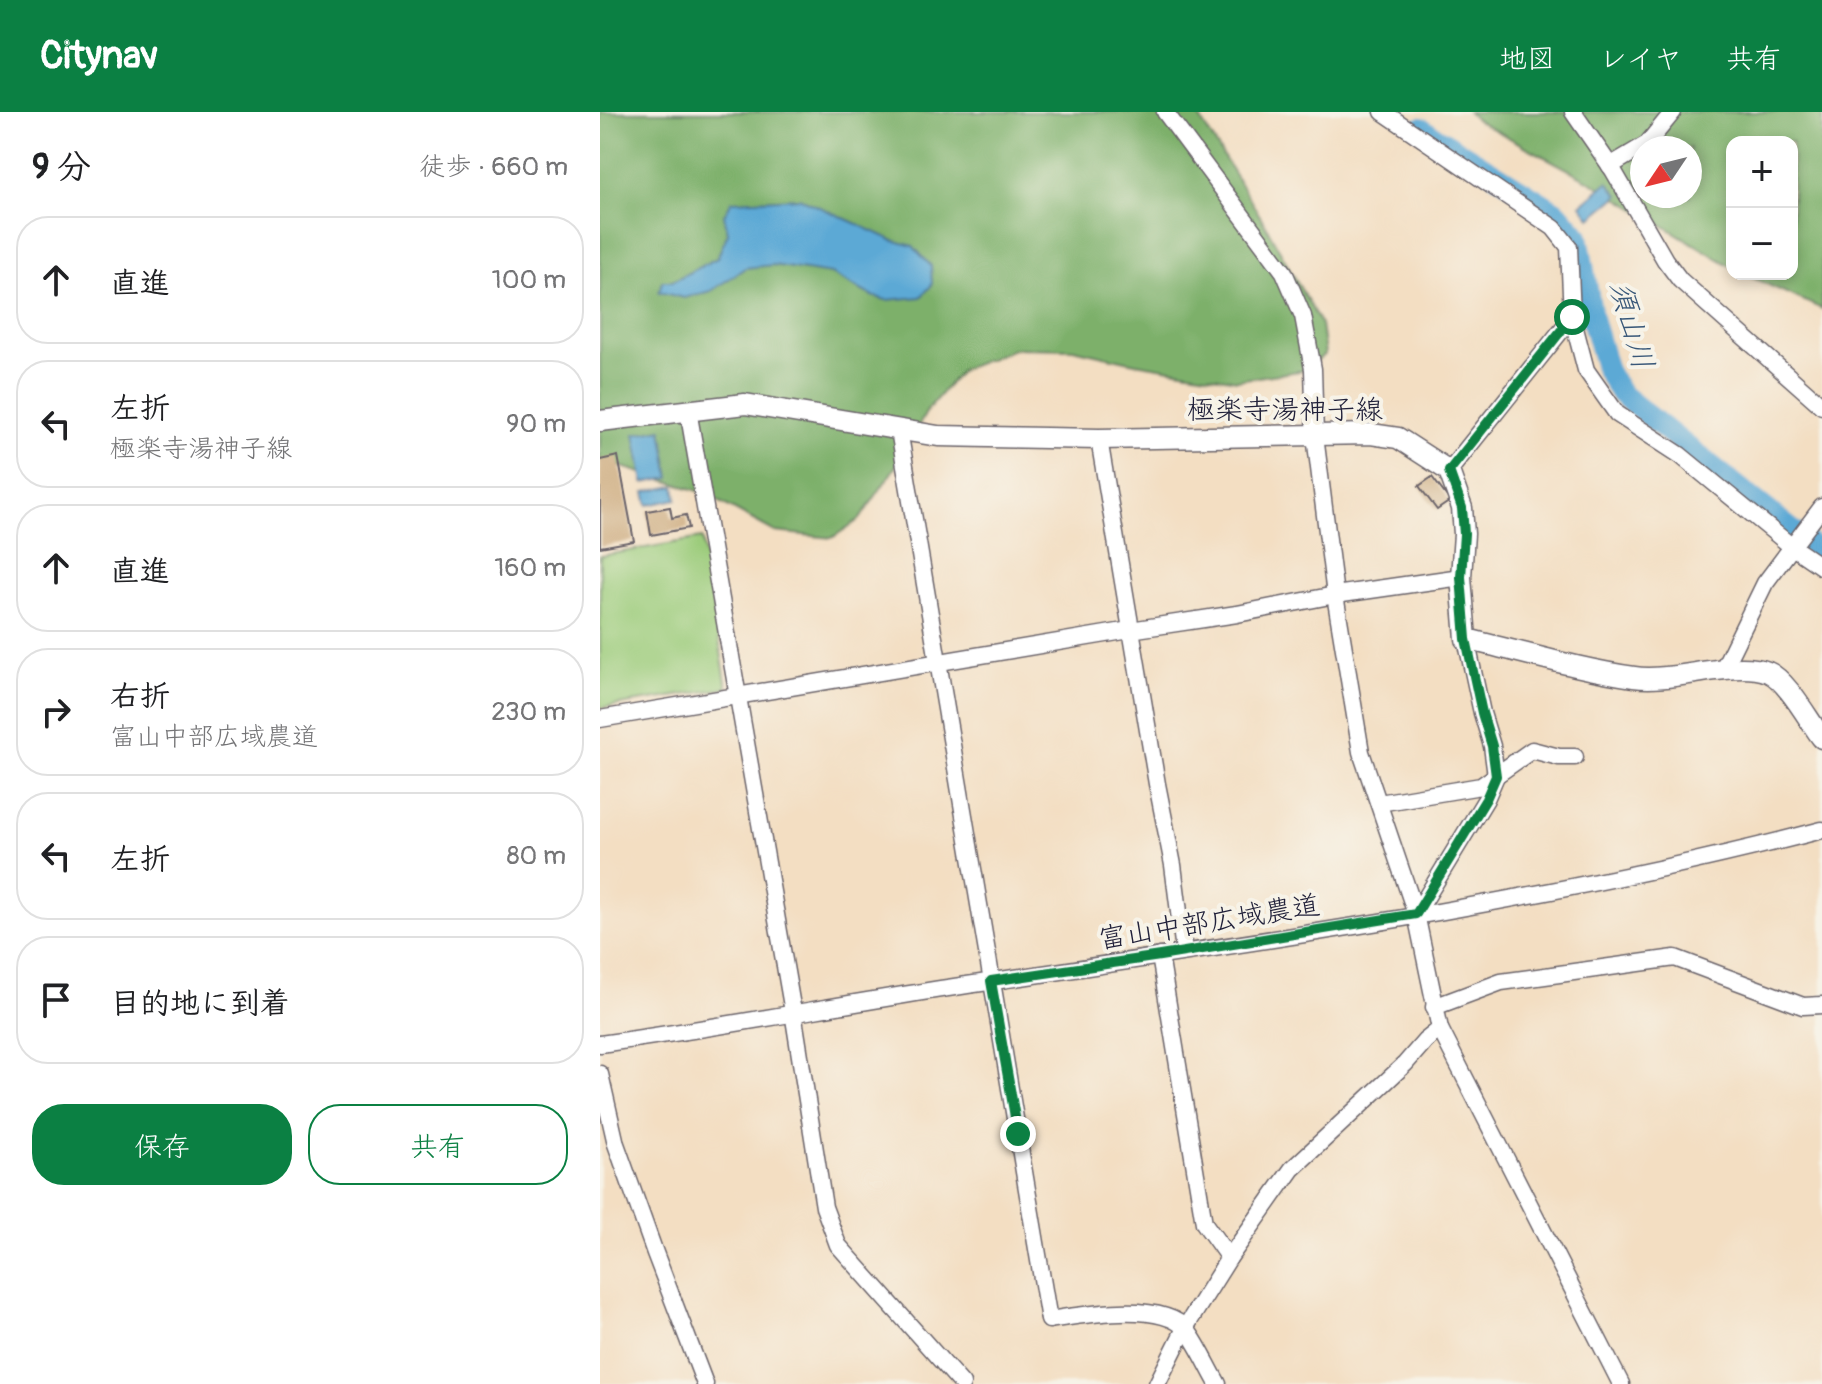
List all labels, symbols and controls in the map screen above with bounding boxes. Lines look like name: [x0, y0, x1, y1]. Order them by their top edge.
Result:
text: Citynav: [40, 32, 158, 80]
text: 地図: [1499, 42, 1555, 77]
text: レイヤ: [1599, 42, 1682, 77]
text: 共有: [1726, 42, 1782, 77]
north arrow: [1630, 136, 1702, 208]
map controls: [1726, 136, 1798, 280]
button: +: [1726, 136, 1798, 208]
text: 9 分: [32, 146, 91, 189]
text: 徒歩 · 660 m: [420, 151, 568, 183]
button: −: [1726, 208, 1798, 280]
icon: ahead: [34, 258, 78, 302]
text: 100 m: [492, 264, 566, 296]
text: 直進: [110, 265, 170, 302]
water label: 須山川: [1601, 277, 1662, 373]
route start: [1554, 299, 1590, 335]
text: 左折: [110, 390, 170, 427]
street label: 極楽寺湯神子線: [1187, 393, 1383, 428]
icon: left: [34, 402, 78, 446]
text: 90 m: [506, 408, 566, 440]
text: 極楽寺湯神子線: [110, 433, 292, 465]
icon: ahead: [34, 546, 78, 590]
text: 160 m: [494, 552, 566, 584]
text: 直進: [110, 553, 170, 590]
text: 右折: [110, 678, 170, 715]
icon: right: [34, 690, 78, 734]
text: 230 m: [491, 696, 566, 728]
text: 富山中部広域農道: [110, 721, 318, 753]
icon: left: [34, 834, 78, 878]
text: 80 m: [506, 840, 566, 872]
text: 左折: [110, 841, 170, 878]
street label: 富山中部広域農道: [1096, 888, 1323, 957]
icon: arrive: [34, 978, 78, 1022]
text: 目的地に到着: [110, 985, 290, 1022]
button: 保存: [32, 1104, 292, 1185]
button: 共有: [308, 1104, 568, 1185]
route end: [1000, 1116, 1036, 1152]

